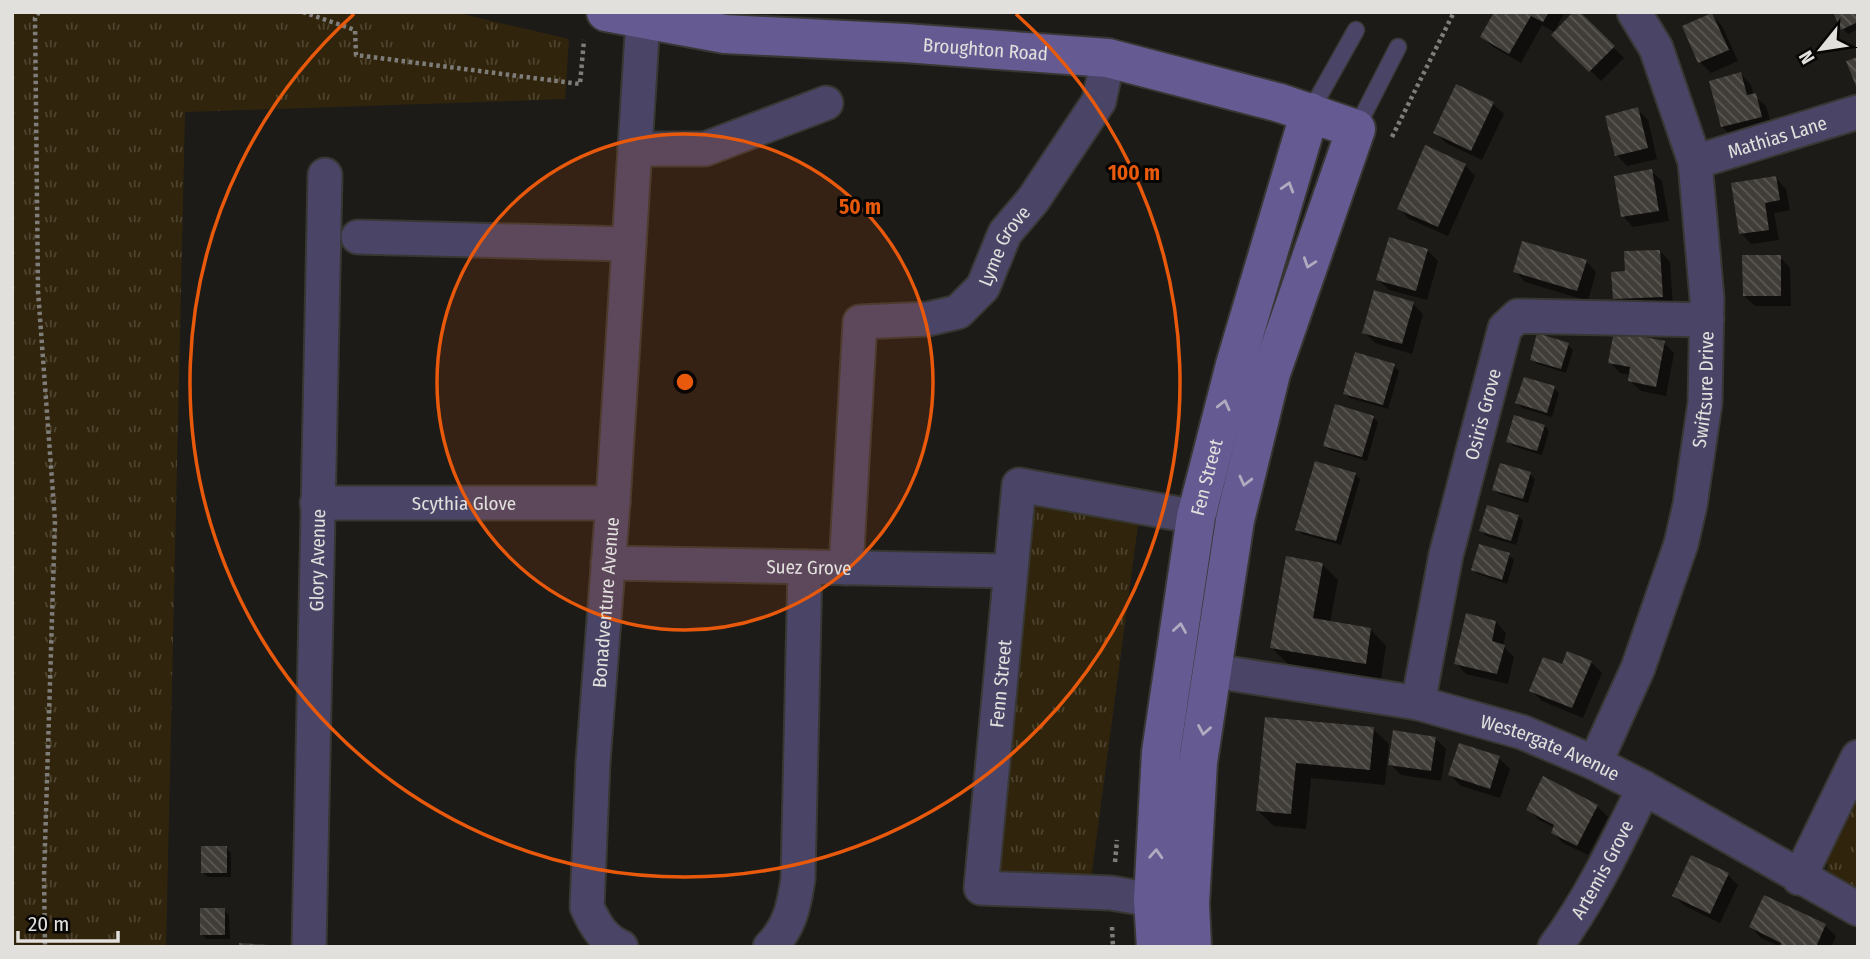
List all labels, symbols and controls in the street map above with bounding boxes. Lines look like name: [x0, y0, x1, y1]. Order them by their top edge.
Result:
north arrow: [1786, 14, 1856, 84]
street label: Broughton Road: [922, 33, 1049, 65]
text: N: [1794, 47, 1820, 68]
street label: Mathias Lane: [1725, 111, 1830, 163]
text: 100 m: [1108, 160, 1160, 186]
one-way arrow: [1279, 181, 1294, 193]
text: 50 m: [839, 194, 881, 220]
street label: Lyme Grove: [973, 201, 1035, 290]
one-way arrow: [1303, 257, 1317, 269]
street label: Swiftsure Drive: [1687, 331, 1718, 449]
street label: Osiris Grove: [1460, 366, 1505, 462]
centre of rings: [673, 370, 697, 394]
one-way arrow: [1216, 399, 1230, 411]
street label: Fen Street: [1185, 436, 1227, 518]
one-way arrow: [1239, 475, 1253, 487]
street label: Scythia Glove: [412, 492, 516, 515]
street label: Glory Avenue: [304, 509, 330, 612]
street label: Bonadventure Avenue: [587, 516, 623, 689]
street label: Suez Grove: [766, 555, 852, 579]
one-way arrow: [1172, 622, 1187, 634]
street label: Fenn Street: [985, 638, 1016, 729]
street label: Westergate Avenue: [1478, 710, 1624, 785]
one-way arrow: [1197, 724, 1212, 735]
street label: Artemis Grove: [1566, 816, 1638, 923]
one-way arrow: [1148, 848, 1163, 859]
scale bar: [18, 900, 117, 944]
text: 20 m: [28, 911, 69, 937]

